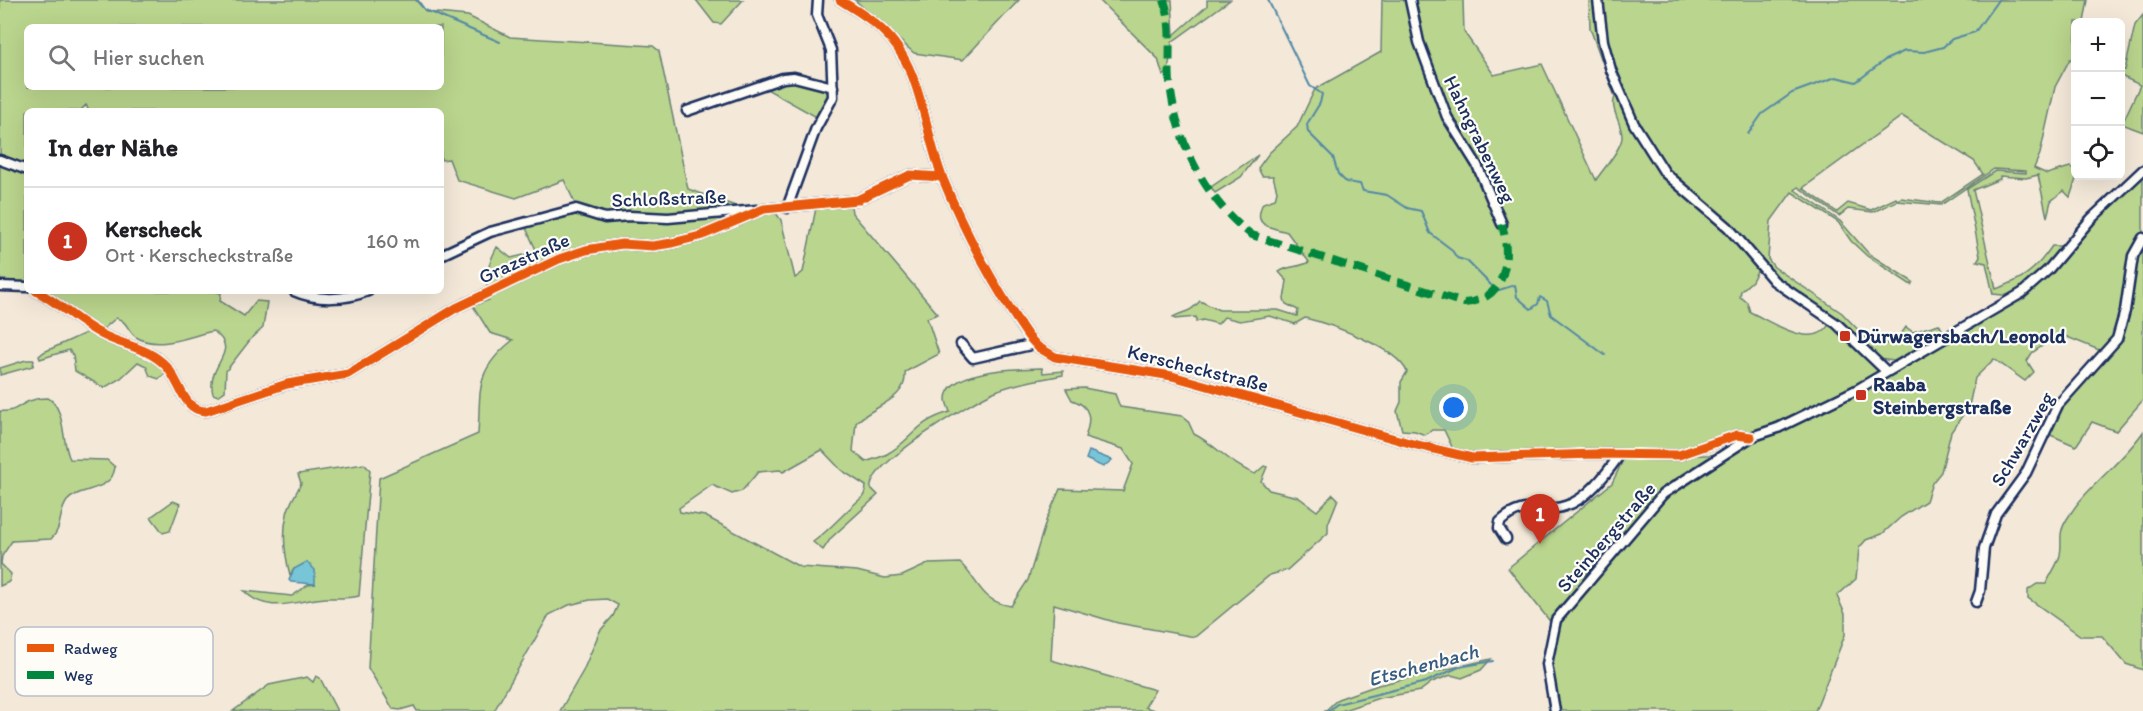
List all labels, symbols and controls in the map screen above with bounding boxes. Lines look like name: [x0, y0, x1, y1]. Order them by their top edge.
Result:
map controls: [2071, 18, 2125, 180]
button: +: [2071, 18, 2125, 72]
search box: [24, 24, 444, 90]
icon: search: [45, 41, 78, 74]
text: Hier suchen: [93, 44, 204, 71]
street label: Hahngrabenweg: [1439, 72, 1521, 207]
button: −: [2071, 72, 2125, 126]
button: locate: [2071, 126, 2125, 180]
text: In der Nähe: [48, 131, 178, 163]
street label: Schloßstraße: [611, 184, 727, 212]
text: Kerscheck: [105, 216, 202, 243]
street label: Grazstraße: [475, 227, 573, 289]
text: 1: [63, 229, 72, 253]
text: 160 m: [367, 229, 420, 253]
text: Ort · Kerscheckstraße: [105, 243, 293, 267]
place label: Dürwagersbach/Leopold: [1857, 324, 2066, 349]
marker: Dürwagersbach/Leopold: [1838, 329, 1852, 343]
street label: Kerscheckstraße: [1125, 339, 1271, 397]
place label: Raaba Steinbergstraße: [1873, 372, 2012, 420]
street label: Schwarzweg: [1985, 387, 2059, 491]
marker: Raaba Steinbergstraße: [1854, 388, 1868, 402]
your location: [1439, 393, 1468, 422]
street label: Steinbergstraße: [1552, 477, 1660, 597]
pin: 1: [1520, 494, 1560, 544]
legend: [15, 627, 213, 696]
water label: Etschenbach: [1365, 638, 1481, 691]
text: Radweg: [64, 639, 118, 658]
text: Weg: [64, 666, 94, 685]

